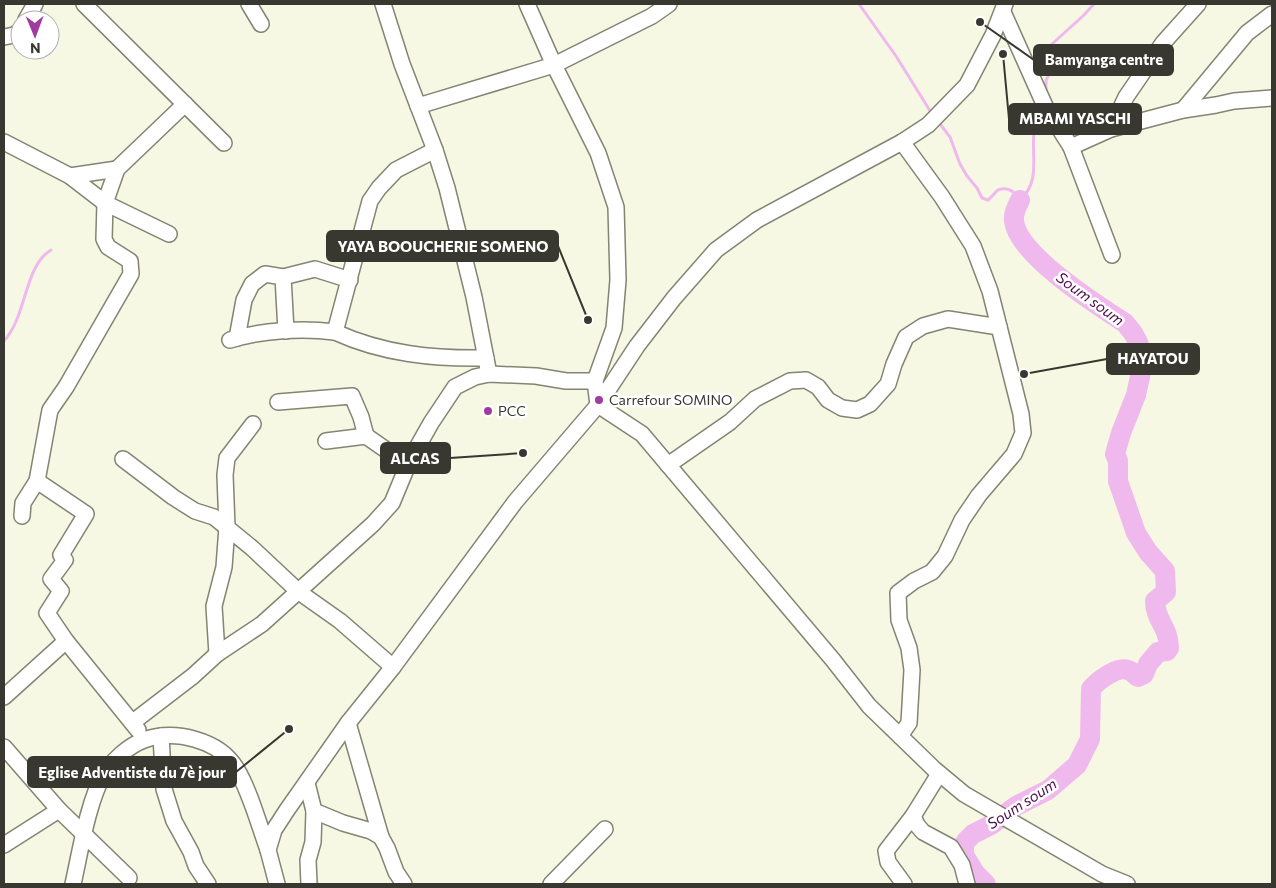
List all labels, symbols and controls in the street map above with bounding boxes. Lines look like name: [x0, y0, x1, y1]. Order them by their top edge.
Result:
north arrow: [10, 10, 60, 60]
text: N: [30, 40, 41, 57]
callout: Bamyanga centre: [1034, 45, 1173, 75]
text: Bamyanga centre: [1045, 50, 1163, 68]
callout: MBAMI YASCHI: [1009, 104, 1141, 134]
text: MBAMI YASCHI: [1019, 109, 1131, 127]
callout: YAYA BOOUCHERIE SOMENO: [327, 231, 558, 261]
text: YAYA BOOUCHERIE SOMENO: [338, 237, 548, 255]
water label: Soum soum: [1053, 268, 1128, 329]
callout: HAYATOU: [1107, 344, 1199, 374]
text: HAYATOU: [1117, 349, 1189, 367]
place label: Carrefour SOMINO: [609, 391, 732, 408]
marker: Carrefour SOMINO: [593, 394, 605, 406]
place label: PCC: [498, 402, 526, 419]
marker: PCC: [482, 405, 494, 417]
callout: ALCAS: [381, 443, 450, 473]
text: ALCAS: [390, 449, 440, 467]
callout: Eglise Adventiste du 7è jour: [28, 757, 236, 787]
text: Eglise Adventiste du 7è jour: [38, 763, 226, 781]
water label: Soum soum: [983, 774, 1060, 832]

